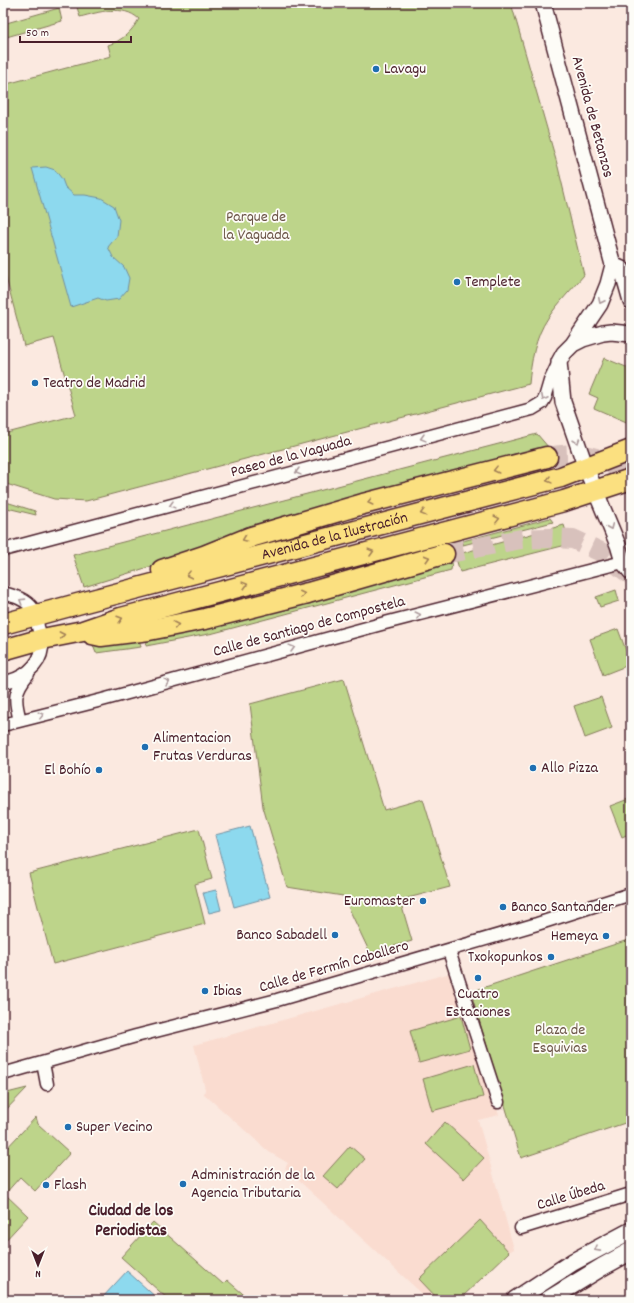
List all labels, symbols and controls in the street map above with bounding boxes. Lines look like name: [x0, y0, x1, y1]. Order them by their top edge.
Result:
scale bar: [20, 18, 131, 44]
text: 50 m: [26, 25, 49, 42]
street label: Avenida de Betanzos: [565, 54, 619, 181]
place label: Lavagu: [384, 58, 426, 81]
marker: Lavagu: [371, 64, 381, 74]
park label: Parque de la Vaguada: [223, 206, 290, 247]
place label: Templete: [465, 271, 521, 294]
marker: Templete: [452, 277, 462, 287]
one-way arrow: [598, 297, 606, 305]
place label: Teatro de Madrid: [43, 372, 146, 395]
marker: Teatro de Madrid: [30, 378, 40, 388]
one-way arrow: [541, 394, 549, 401]
street label: Paseo de la Vaguada: [228, 430, 354, 484]
one-way arrow: [420, 433, 427, 442]
one-way arrow: [572, 437, 581, 444]
one-way arrow: [493, 465, 500, 474]
one-way arrow: [294, 467, 301, 476]
one-way arrow: [546, 476, 552, 484]
one-way arrow: [367, 497, 374, 506]
one-way arrow: [169, 501, 175, 509]
street label: Avenida de la Ilustración: [259, 506, 410, 567]
one-way arrow: [420, 509, 426, 517]
one-way arrow: [493, 515, 500, 524]
one-way arrow: [605, 522, 613, 530]
one-way arrow: [242, 534, 249, 542]
one-way arrow: [367, 548, 374, 557]
one-way arrow: [424, 555, 431, 563]
one-way arrow: [186, 571, 192, 579]
one-way arrow: [242, 582, 248, 590]
street label: Calle de Santiago de Compostela: [211, 590, 408, 664]
one-way arrow: [299, 590, 306, 599]
one-way arrow: [19, 598, 26, 605]
one-way arrow: [414, 611, 421, 619]
one-way arrow: [116, 615, 123, 624]
one-way arrow: [173, 622, 179, 630]
one-way arrow: [59, 632, 65, 640]
one-way arrow: [288, 644, 295, 653]
one-way arrow: [163, 678, 170, 687]
one-way arrow: [37, 711, 44, 719]
place label: Alimentacion Frutas Verduras: [153, 727, 252, 768]
marker: Alimentacion Frutas Verduras: [140, 742, 150, 752]
place label: Allo Pizza: [541, 757, 598, 780]
place label: El Bohío: [44, 759, 91, 782]
marker: Allo Pizza: [528, 763, 538, 773]
marker: El Bohío: [94, 765, 104, 775]
place label: Euromaster: [344, 890, 415, 913]
marker: Euromaster: [418, 896, 428, 906]
place label: Banco Santander: [511, 896, 614, 919]
marker: Banco Santander: [498, 902, 508, 912]
place label: Banco Sabadell: [236, 924, 327, 947]
place label: Hemeya: [551, 925, 598, 948]
marker: Banco Sabadell: [330, 930, 340, 940]
marker: Hemeya: [601, 931, 611, 941]
street label: Calle de Fermín Caballero: [257, 935, 411, 999]
place label: Txokopunkos: [468, 946, 543, 969]
marker: Txokopunkos: [546, 952, 556, 962]
marker: Cuatro Estaciones: [473, 973, 483, 983]
place label: Ibias: [213, 980, 242, 1003]
place label: Cuatro Estaciones: [445, 983, 511, 1024]
marker: Ibias: [200, 986, 210, 996]
park label: Plaza de Esquivias: [533, 1019, 588, 1060]
place label: Super Vecino: [76, 1116, 153, 1139]
marker: Super Vecino: [63, 1122, 73, 1132]
place label: Administración de la Agencia Tributaria: [191, 1164, 315, 1205]
place label: Flash: [54, 1174, 87, 1197]
street label: Calle Úbeda: [534, 1175, 608, 1217]
marker: Administración de la Agencia Tributaria: [178, 1179, 188, 1189]
marker: Flash: [41, 1180, 51, 1190]
district label: Ciudad de los Periodistas: [89, 1200, 173, 1244]
one-way arrow: [593, 1244, 601, 1252]
north arrow: [18, 1245, 58, 1285]
text: N: [35, 1265, 41, 1281]

